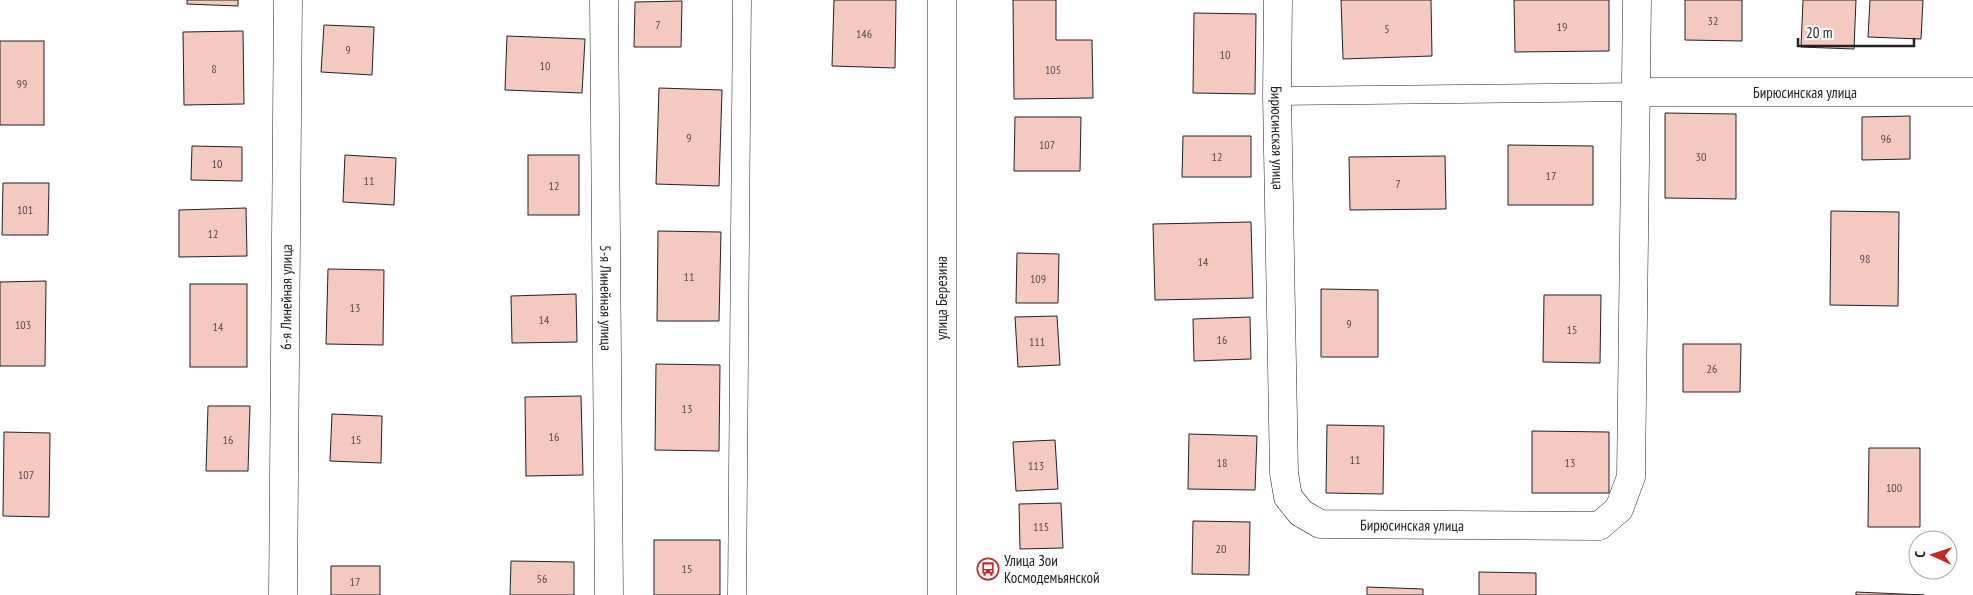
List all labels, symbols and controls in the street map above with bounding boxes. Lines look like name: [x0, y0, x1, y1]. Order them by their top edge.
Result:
house number: 32: [1708, 13, 1718, 28]
scale bar: [1798, 15, 1914, 47]
house number: 7: [655, 17, 661, 32]
house number: 19: [1557, 19, 1567, 34]
house number: 5: [1384, 21, 1390, 36]
text: 20 m: [1806, 23, 1832, 42]
house number: 146: [856, 26, 872, 41]
house number: 9: [345, 42, 351, 57]
house number: 10: [1220, 47, 1230, 62]
house number: 10: [540, 58, 550, 73]
house number: 8: [211, 61, 217, 76]
house number: 105: [1045, 62, 1061, 77]
house number: 99: [17, 76, 27, 91]
street label: Бирюсинская улица: [1753, 83, 1857, 102]
street label: Бирюсинская улица: [1267, 86, 1288, 190]
house number: 9: [686, 130, 692, 145]
house number: 96: [1881, 131, 1891, 146]
house number: 107: [1039, 137, 1055, 152]
house number: 12: [1212, 149, 1222, 164]
house number: 30: [1696, 149, 1706, 164]
house number: 10: [212, 156, 222, 171]
house number: 17: [1546, 168, 1556, 183]
house number: 11: [364, 173, 374, 188]
house number: 7: [1395, 176, 1401, 191]
house number: 12: [549, 178, 559, 193]
house number: 101: [17, 202, 33, 217]
house number: 12: [208, 226, 218, 241]
street label: 6-я Линейная улица: [276, 244, 295, 350]
street label: 5-я Линейная улица: [597, 245, 616, 351]
house number: 98: [1860, 251, 1870, 266]
house number: 14: [1198, 254, 1209, 269]
street label: улица Березина: [932, 256, 951, 340]
house number: 11: [684, 269, 694, 284]
house number: 109: [1030, 271, 1046, 286]
house number: 13: [350, 300, 360, 315]
house number: 14: [539, 312, 550, 327]
house number: 9: [1346, 316, 1352, 331]
house number: 103: [15, 317, 31, 332]
house number: 14: [213, 319, 224, 334]
house number: 15: [1567, 322, 1577, 337]
house number: 16: [1217, 332, 1227, 347]
house number: 111: [1029, 334, 1045, 349]
house number: 26: [1707, 361, 1717, 376]
house number: 13: [682, 401, 692, 416]
house number: 16: [549, 429, 559, 444]
house number: 16: [223, 432, 233, 447]
house number: 15: [351, 432, 361, 447]
house number: 11: [1350, 452, 1360, 467]
house number: 18: [1217, 455, 1227, 470]
house number: 13: [1565, 455, 1575, 470]
house number: 113: [1028, 458, 1044, 473]
house number: 107: [18, 467, 34, 482]
house number: 100: [1886, 480, 1902, 495]
street label: Бирюсинская улица: [1360, 515, 1464, 535]
house number: 115: [1033, 519, 1049, 534]
north arrow: [1908, 530, 1958, 580]
house number: 20: [1216, 541, 1226, 556]
text: С: [1911, 550, 1929, 558]
place label: Улица Зои Космодемьянской: [1004, 551, 1099, 587]
bus stop icon: Улица Зои Космодемьянской: [976, 557, 1000, 581]
house number: 15: [682, 561, 692, 576]
house number: 56: [537, 571, 547, 586]
house number: 17: [350, 574, 360, 589]

